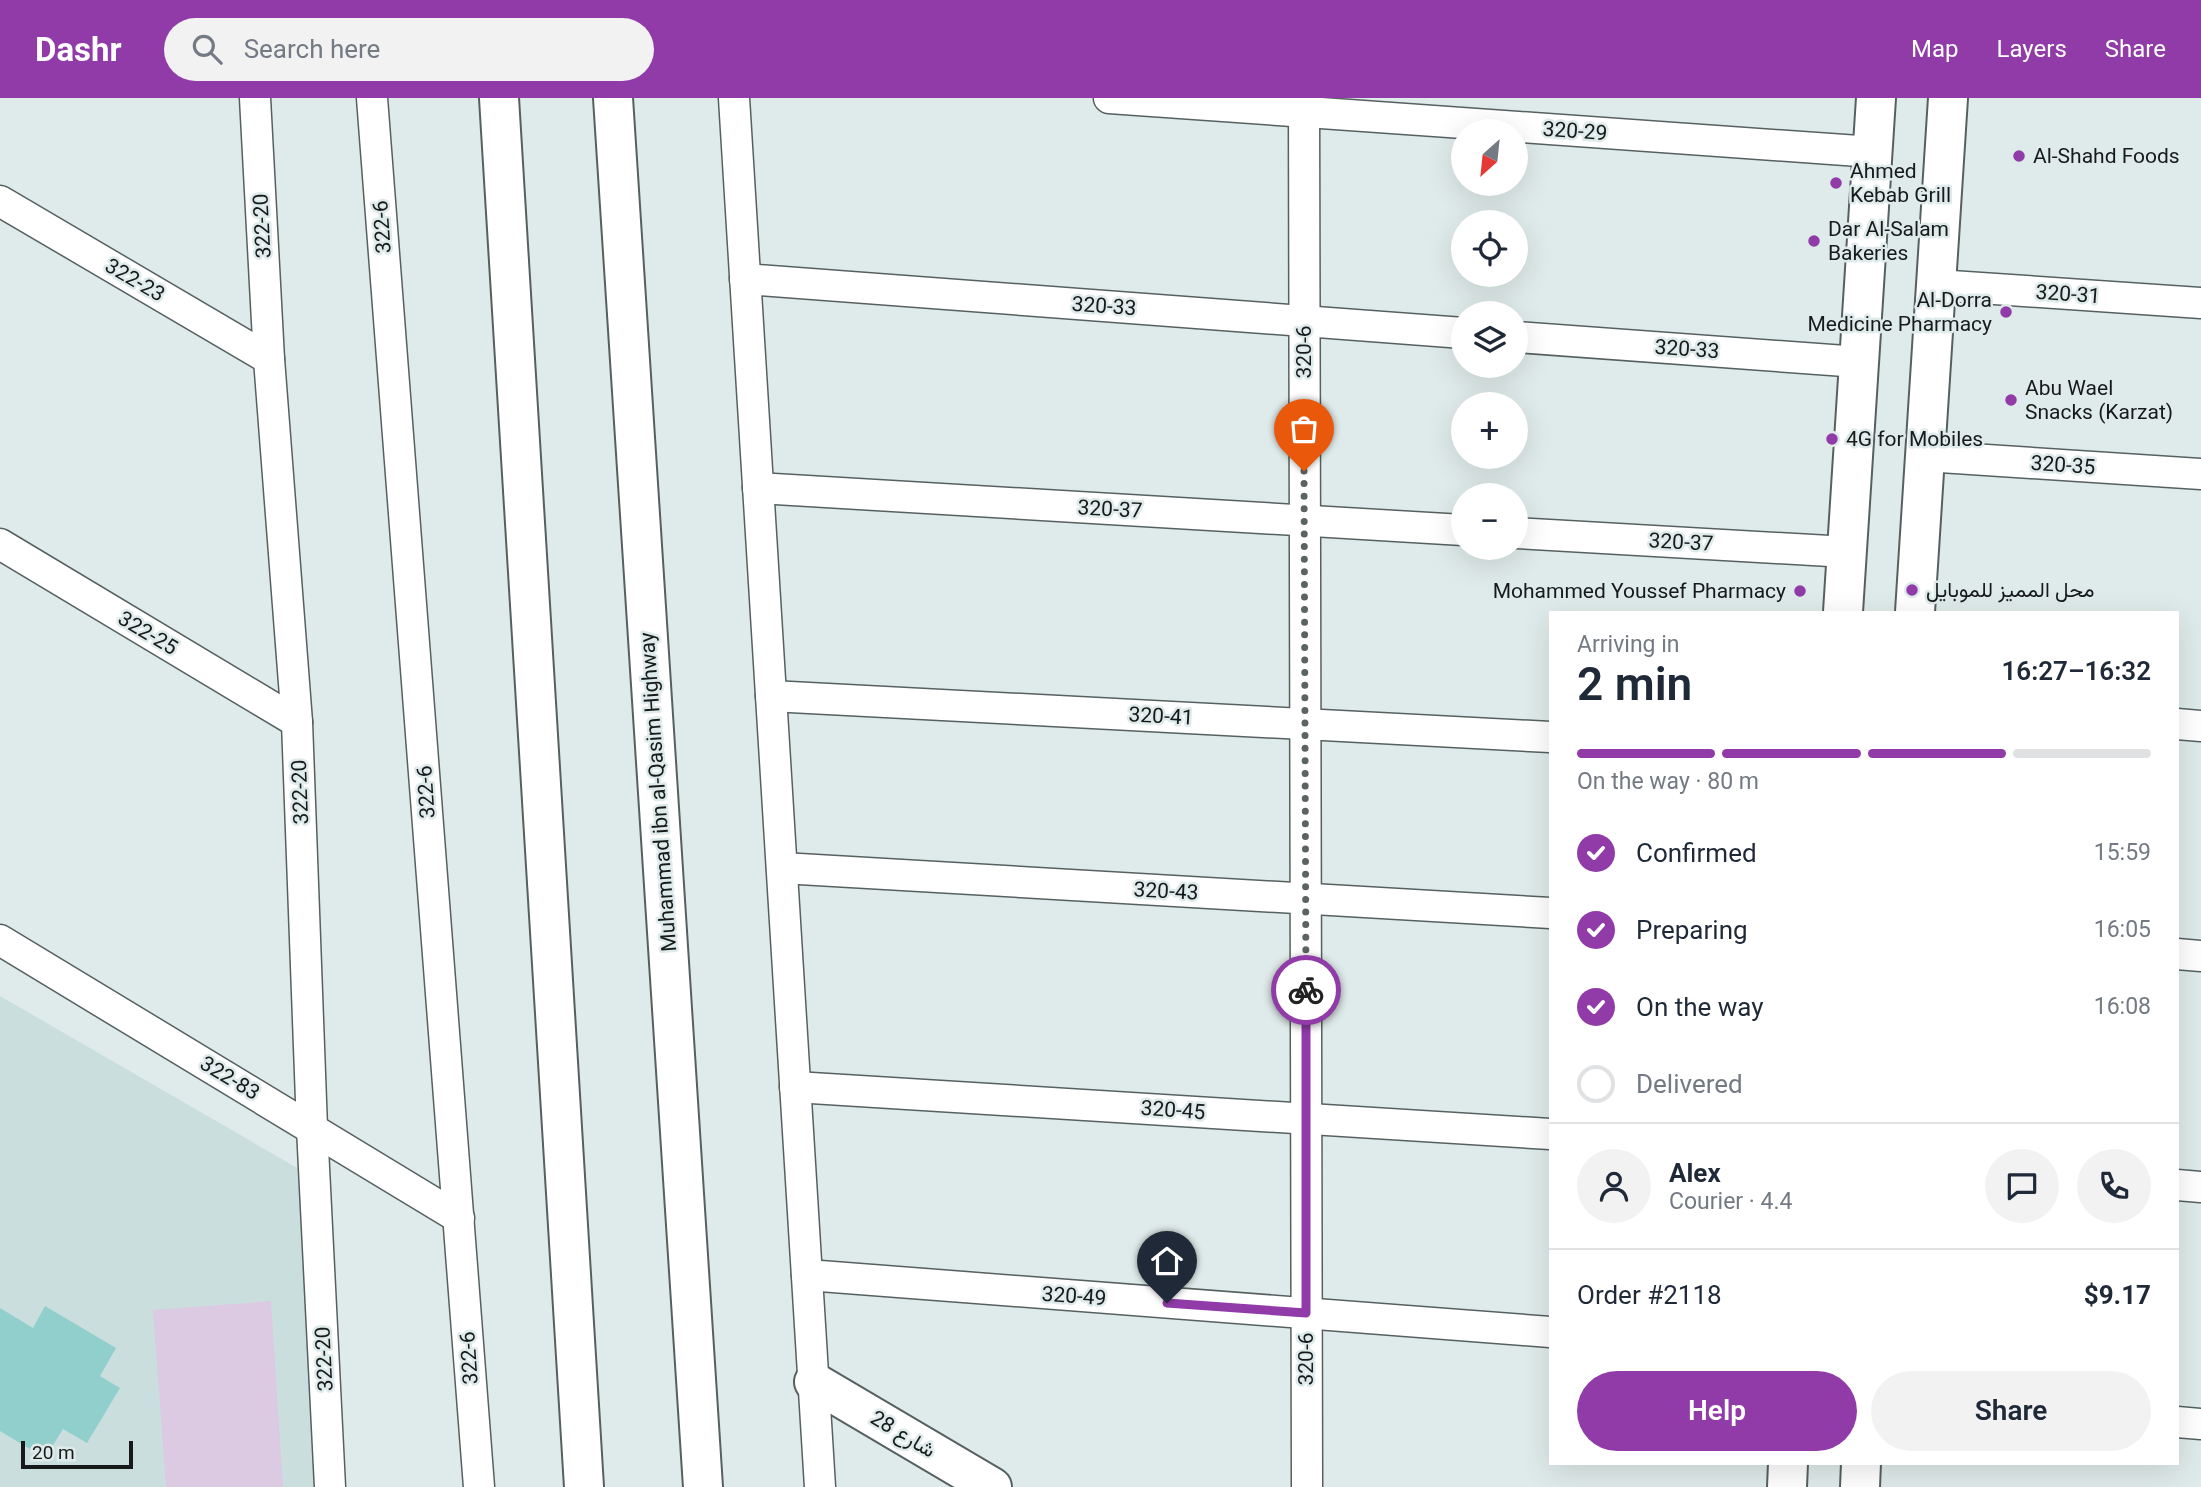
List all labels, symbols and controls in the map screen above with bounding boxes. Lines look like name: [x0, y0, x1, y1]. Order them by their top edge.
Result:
search box: [164, 18, 654, 81]
text: Dashr: [35, 30, 122, 69]
icon: search: [188, 30, 226, 68]
text: Search here: [244, 34, 380, 64]
text: Map: [1911, 35, 1959, 63]
text: Layers: [1997, 35, 2067, 63]
text: Share: [2105, 35, 2166, 63]
street label: 320-29: [1542, 117, 1608, 145]
north arrow: [1451, 119, 1528, 196]
map controls: [1451, 119, 1528, 560]
place label: Al-Shahd Foods: [2033, 144, 2180, 168]
marker: Al-Shahd Foods: [2011, 148, 2027, 164]
place label: Ahmed Kebab Grill: [1850, 159, 1951, 207]
marker: Ahmed Kebab Grill: [1828, 175, 1844, 191]
street label: 322-20: [248, 193, 276, 259]
street label: 322-6: [368, 200, 396, 254]
button: locate: [1451, 210, 1528, 287]
place label: Dar Al-Salam Bakeries: [1828, 217, 1949, 265]
marker: Dar Al-Salam Bakeries: [1806, 233, 1822, 249]
street label: 322-23: [101, 253, 169, 307]
street label: 320-31: [2035, 280, 2101, 308]
place label: Al-Dorra Medicine Pharmacy: [1807, 288, 1992, 336]
street label: 320-33: [1071, 292, 1137, 320]
button: layers: [1451, 301, 1528, 378]
marker: Al-Dorra Medicine Pharmacy: [1998, 304, 2014, 320]
street label: 320-6: [1292, 325, 1316, 379]
street label: 320-33: [1654, 335, 1720, 363]
place label: Abu Wael Snacks (Karzat): [2025, 376, 2173, 424]
button: +: [1451, 392, 1528, 469]
marker: Abu Wael Snacks (Karzat): [2003, 392, 2019, 408]
pin: [1274, 399, 1334, 471]
icon: bag: [1285, 410, 1323, 448]
place label: 4G for Mobiles: [1846, 427, 1983, 451]
marker: 4G for Mobiles: [1824, 431, 1840, 447]
street label: 320-35: [2030, 451, 2096, 479]
button: −: [1451, 483, 1528, 560]
street label: 320-37: [1077, 495, 1143, 523]
street label: 320-37: [1648, 528, 1714, 556]
place label: محل المميز للموبايل: [1926, 578, 2095, 603]
place label: Mohammed Youssef Pharmacy: [1493, 579, 1786, 603]
marker: محل المميز للموبايل: [1904, 582, 1920, 598]
marker: Mohammed Youssef Pharmacy: [1792, 583, 1808, 599]
street label: 322-25: [114, 606, 182, 660]
street label: Muhammad ibn al-Qasim Highway: [635, 631, 681, 953]
text: Arriving in: [1577, 631, 1680, 658]
text: 16:27–16:32: [2001, 656, 2151, 686]
text: 2 min: [1577, 657, 1692, 711]
street label: 320-41: [1128, 702, 1194, 730]
street label: 322-20: [287, 759, 313, 825]
street label: 322-6: [412, 765, 440, 819]
text: On the way · 80 m: [1577, 768, 1759, 795]
icon: check: [1577, 834, 1615, 872]
text: Confirmed: [1636, 838, 1757, 868]
text: 15:59: [2094, 839, 2151, 866]
street label: 320-43: [1133, 877, 1199, 905]
icon: check: [1577, 911, 1615, 949]
text: Preparing: [1636, 915, 1748, 945]
text: 16:05: [2094, 916, 2151, 943]
courier: [1271, 955, 1341, 1025]
icon: bike: [1287, 971, 1325, 1009]
icon: check: [1577, 988, 1615, 1026]
text: On the way: [1636, 992, 1764, 1022]
text: 16:08: [2094, 993, 2151, 1020]
street label: 322-83: [196, 1051, 264, 1105]
text: Delivered: [1636, 1069, 1743, 1099]
street label: 320-45: [1140, 1096, 1206, 1124]
button: person: [1577, 1149, 1651, 1223]
button: chat: [1985, 1149, 2059, 1223]
button: phone: [2077, 1149, 2151, 1223]
text: Alex: [1669, 1158, 1721, 1188]
text: Courier · 4.4: [1669, 1188, 1792, 1215]
pin: [1137, 1231, 1197, 1303]
icon: home: [1148, 1242, 1186, 1280]
text: Order #2118: [1577, 1280, 1722, 1310]
text: $9.17: [2084, 1280, 2151, 1310]
street label: 320-49: [1041, 1282, 1107, 1310]
street label: 322-20: [310, 1326, 338, 1392]
street label: 322-6: [455, 1331, 483, 1385]
street label: 320-6: [1294, 1332, 1318, 1386]
button: Help: [1577, 1371, 1857, 1451]
button: Share: [1871, 1371, 2151, 1451]
street label: شارع 28: [865, 1405, 940, 1464]
scale bar: [21, 1438, 133, 1470]
text: 20 m: [32, 1441, 75, 1464]

